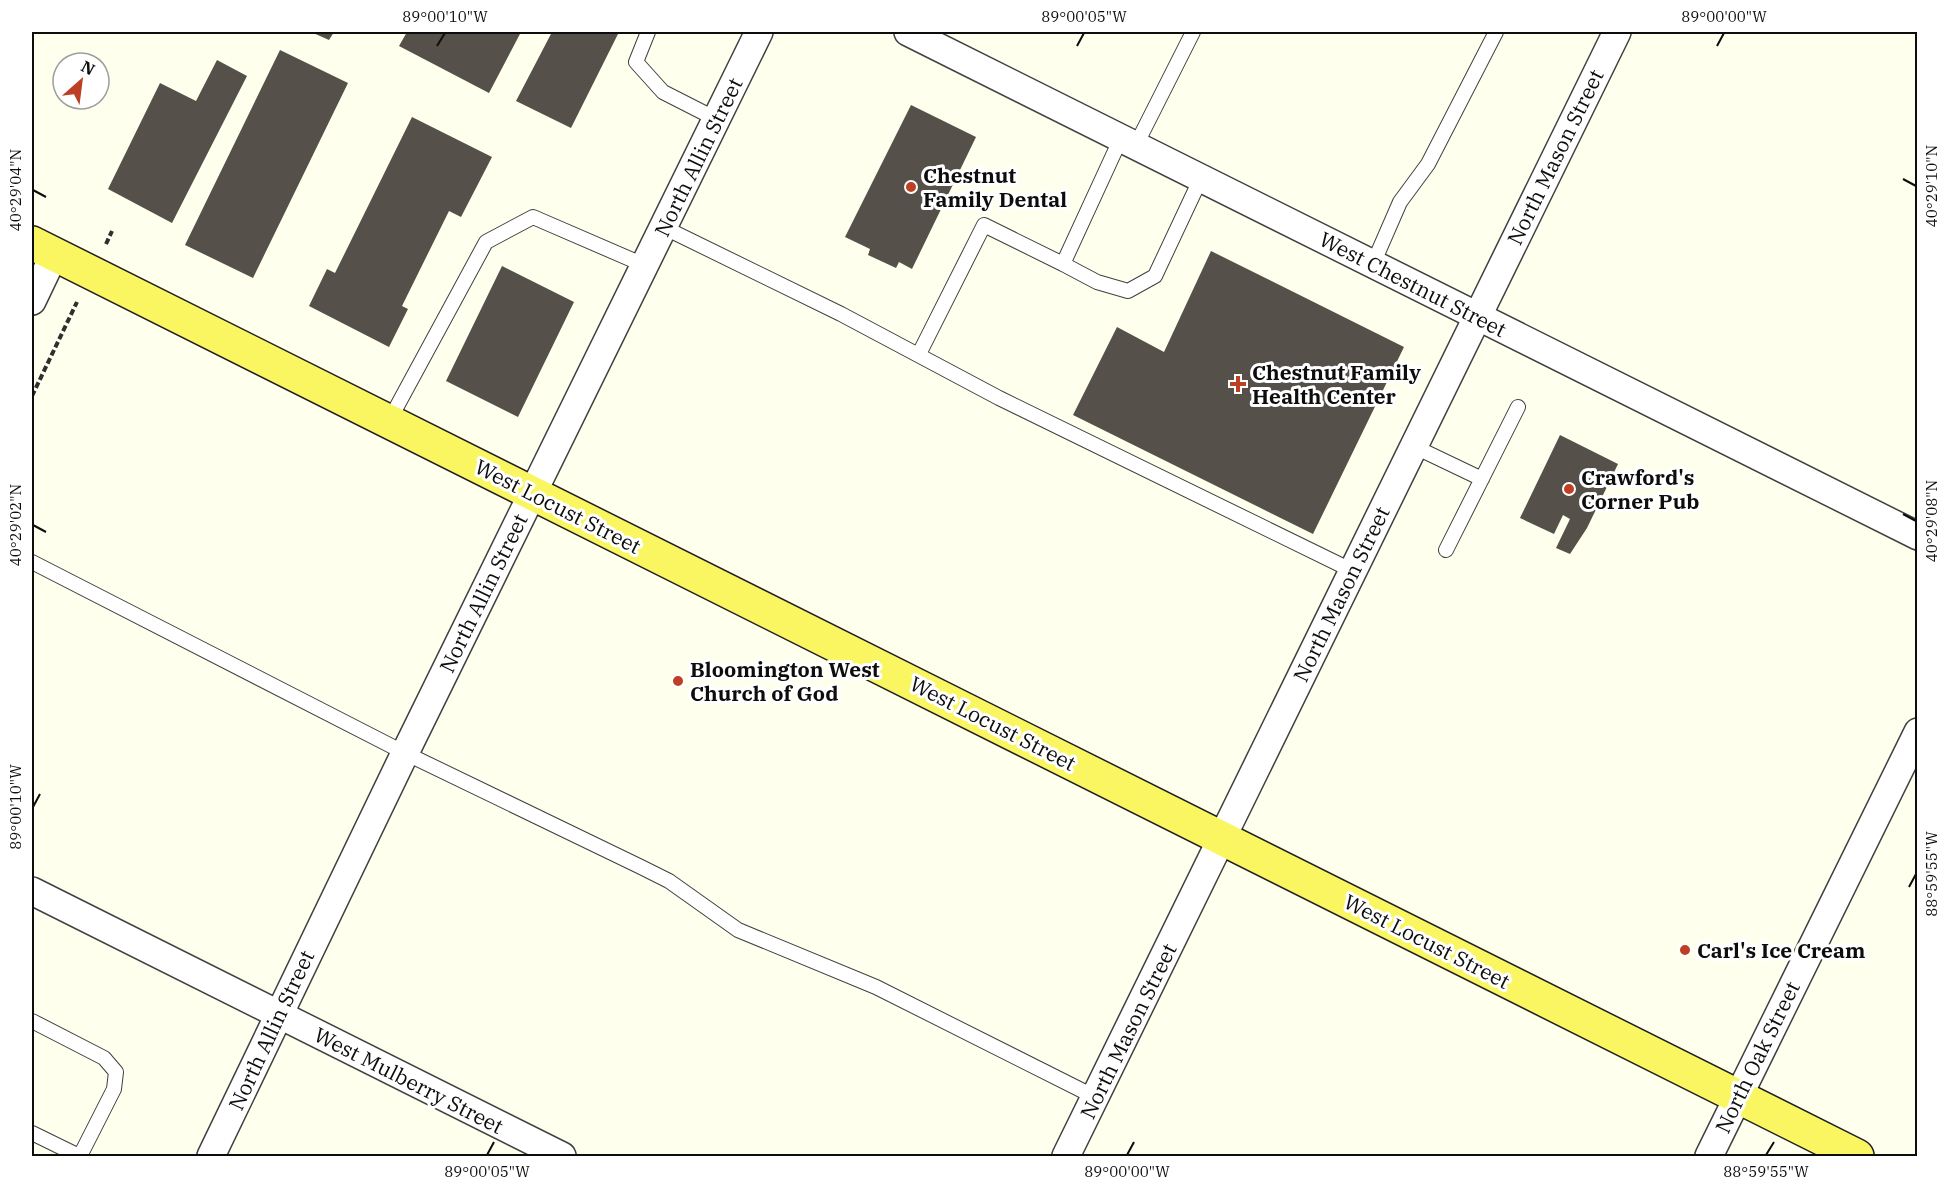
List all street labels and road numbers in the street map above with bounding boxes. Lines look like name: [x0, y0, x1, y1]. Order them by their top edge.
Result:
street label: North Mason Street: [1500, 65, 1610, 249]
street label: North Allin Street: [647, 73, 749, 241]
street label: West Chestnut Street: [1315, 225, 1511, 343]
street label: West Locust Street: [470, 452, 646, 560]
street label: North Mason Street: [1286, 502, 1396, 686]
street label: North Allin Street: [432, 509, 534, 677]
street label: West Locust Street: [905, 669, 1081, 777]
street label: West Locust Street: [1339, 887, 1515, 995]
street label: North Mason Street: [1073, 939, 1183, 1123]
street label: North Allin Street: [222, 945, 320, 1115]
street label: North Oak Street: [1708, 976, 1806, 1138]
street label: West Mulberry Street: [310, 1020, 508, 1140]

